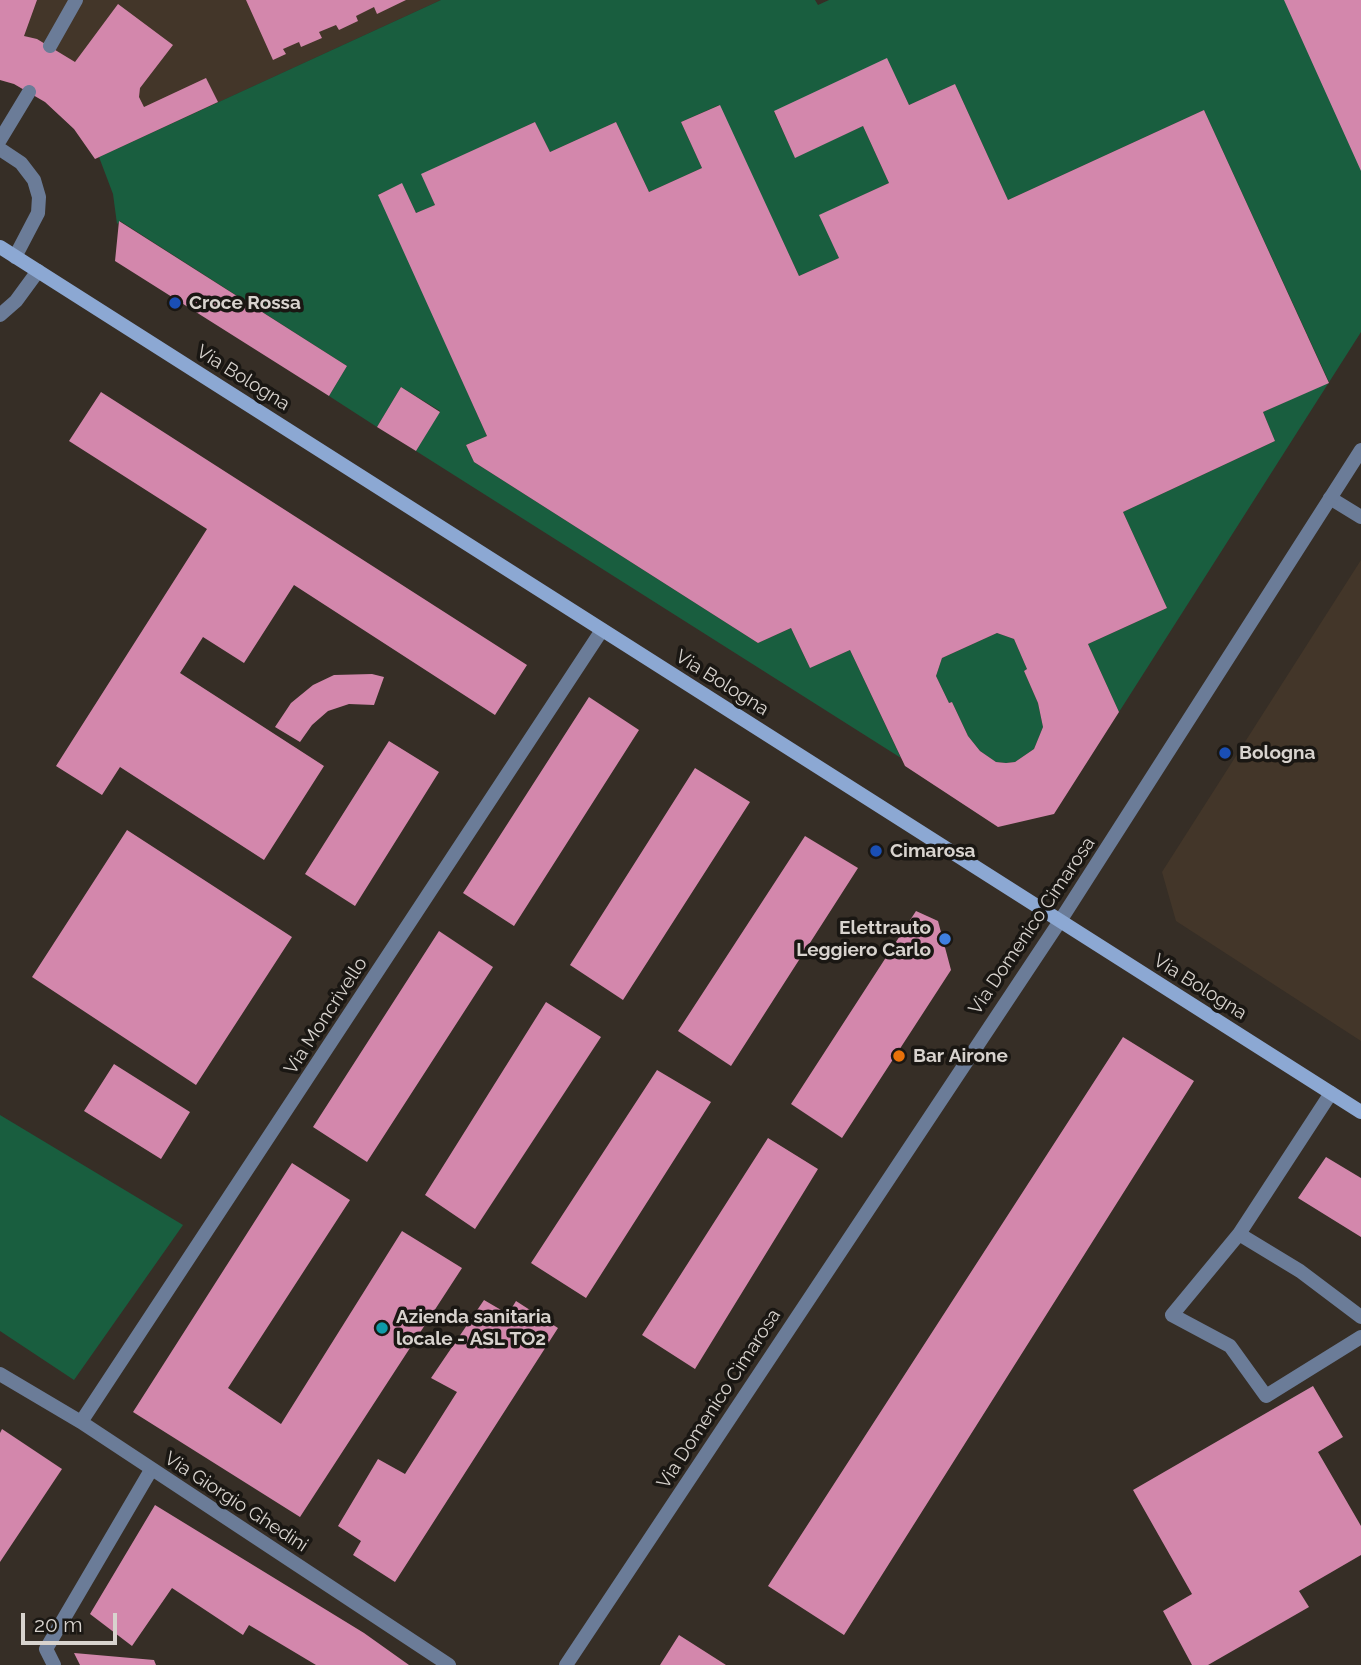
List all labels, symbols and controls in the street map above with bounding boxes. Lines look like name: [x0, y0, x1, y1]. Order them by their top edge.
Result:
place label: Croce Rossa: [189, 292, 301, 314]
marker: Croce Rossa: [167, 295, 183, 311]
street label: Via Bologna: [192, 340, 294, 416]
street label: Via Bologna: [671, 645, 773, 721]
place label: Bologna: [1239, 742, 1315, 764]
marker: Bologna: [1217, 745, 1233, 761]
street label: Via Domenico Cimarosa: [964, 833, 1100, 1019]
place label: Cimarosa: [890, 840, 976, 862]
marker: Cimarosa: [868, 843, 884, 859]
place label: Elettrauto Leggiero Carlo: [796, 917, 931, 961]
marker: Elettrauto Leggiero Carlo: [937, 931, 953, 947]
street label: Via Bologna: [1149, 949, 1251, 1025]
street label: Via Moncrivello: [280, 953, 372, 1079]
place label: Bar Airone: [913, 1045, 1008, 1067]
marker: Bar Airone: [891, 1048, 907, 1064]
street label: Via Domenico Cimarosa: [652, 1305, 786, 1493]
place label: Azienda sanitaria locale - ASL TO2: [396, 1306, 551, 1350]
marker: Azienda sanitaria locale - ASL TO2: [374, 1320, 390, 1336]
street label: Via Giorgio Ghedini: [160, 1447, 312, 1557]
scale bar: [24, 1598, 121, 1642]
text: 20 m: [34, 1612, 82, 1637]

